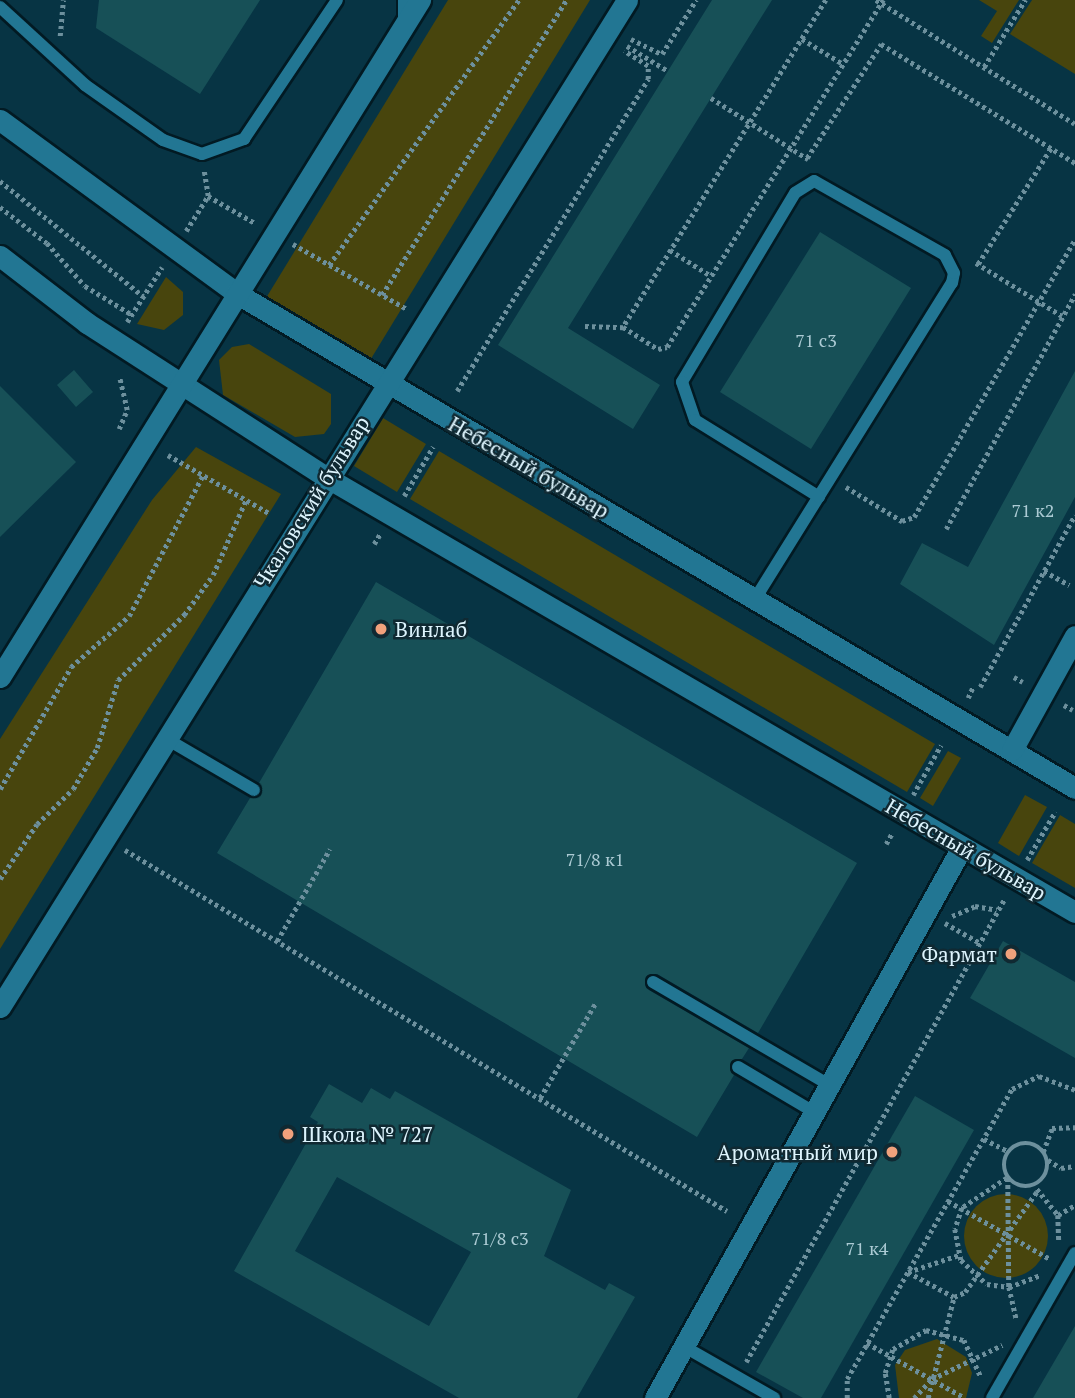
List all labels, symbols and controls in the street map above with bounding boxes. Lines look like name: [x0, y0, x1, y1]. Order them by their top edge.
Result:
house number: 71 с3: [795, 329, 837, 351]
street label: Чкаловский бульвар: [248, 411, 374, 593]
street label: Небесный бульвар: [444, 411, 614, 523]
house number: 71 к2: [1012, 499, 1054, 521]
place label: Винлаб: [395, 616, 467, 642]
marker: Винлаб: [373, 621, 389, 637]
street label: Небесный бульвар: [881, 793, 1051, 905]
house number: 71/8 к1: [566, 848, 624, 870]
place label: Фармат: [922, 941, 997, 967]
marker: Фармат: [1003, 946, 1019, 962]
place label: Школа № 727: [302, 1121, 433, 1147]
marker: Школа № 727: [280, 1126, 296, 1142]
place label: Ароматный мир: [717, 1139, 878, 1165]
marker: Ароматный мир: [884, 1144, 900, 1160]
house number: 71/8 с3: [471, 1227, 529, 1249]
house number: 71 к4: [846, 1237, 888, 1259]

